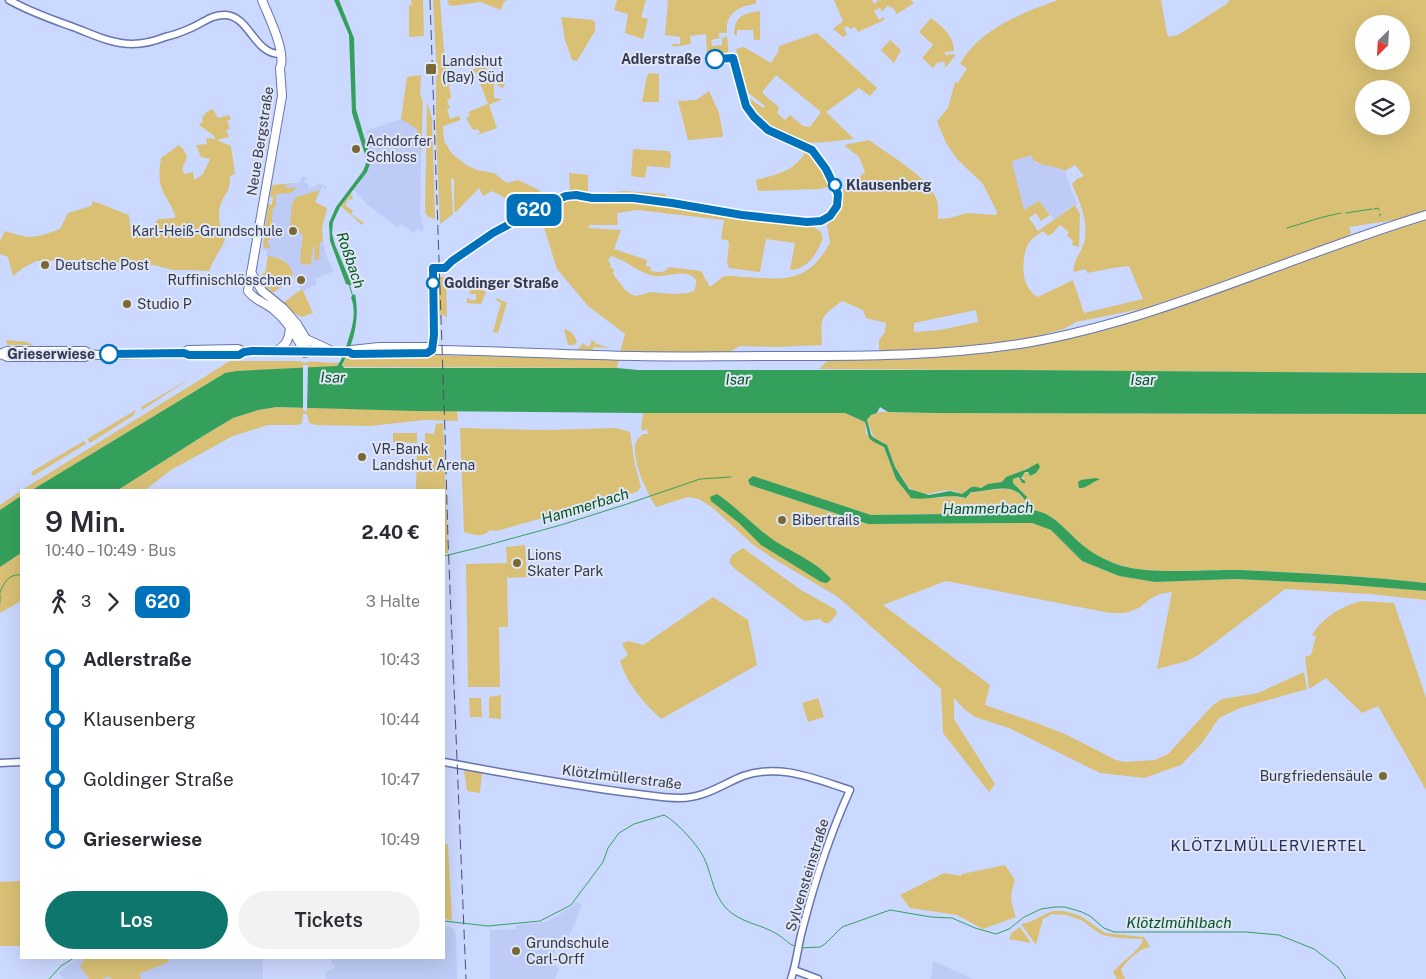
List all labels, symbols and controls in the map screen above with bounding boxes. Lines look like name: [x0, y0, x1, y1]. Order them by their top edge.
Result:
north arrow: [1355, 15, 1410, 70]
map controls: [1355, 15, 1410, 135]
marker: Adlerstraße: [705, 49, 725, 69]
place label: Adlerstraße: [621, 51, 701, 67]
place label: Landshut (Bay) Süd: [442, 53, 504, 85]
marker: Landshut (Bay) Süd: [424, 62, 438, 76]
button: layers: [1355, 80, 1410, 135]
street label: Neue Bergstraße: [243, 85, 277, 197]
place label: Achdorfer Schloss: [366, 133, 432, 165]
marker: Achdorfer Schloss: [350, 143, 362, 155]
place label: Klausenberg: [846, 177, 932, 193]
marker: Klausenberg: [828, 178, 842, 192]
line badge: 620: [505, 194, 563, 226]
text: 620: [517, 199, 551, 220]
place label: Karl-Heiß-Grundschule: [132, 223, 283, 239]
marker: Karl-Heiß-Grundschule: [287, 225, 299, 237]
water label: Roßbach: [333, 229, 369, 291]
place label: Deutsche Post: [55, 257, 149, 273]
marker: Deutsche Post: [39, 259, 51, 271]
place label: Ruffinischlösschen: [168, 272, 291, 288]
marker: Ruffinischlösschen: [295, 274, 307, 286]
place label: Goldinger Straße: [444, 275, 559, 291]
marker: Goldinger Straße: [426, 276, 440, 290]
place label: Studio P: [137, 296, 192, 312]
marker: Studio P: [121, 298, 133, 310]
marker: Grieserwiese: [99, 344, 119, 364]
place label: Grieserwiese: [7, 346, 95, 362]
water label: Isar: [320, 368, 346, 386]
water label: Isar: [725, 370, 751, 388]
water label: Isar: [1130, 371, 1156, 388]
place label: VR-Bank Landshut Arena: [372, 441, 475, 473]
marker: VR-Bank Landshut Arena: [356, 451, 368, 463]
water label: Hammerbach: [539, 485, 631, 527]
water label: Hammerbach: [943, 499, 1033, 517]
text: 9 Min.: [45, 505, 126, 538]
place label: Bibertrails: [792, 512, 860, 528]
marker: Bibertrails: [776, 514, 788, 526]
text: 2.40 €: [362, 521, 420, 543]
text: 10:40 – 10:49 · Bus: [45, 541, 176, 560]
place label: Lions Skater Park: [527, 547, 604, 579]
marker: Lions Skater Park: [511, 557, 523, 569]
icon: walk: [45, 588, 73, 616]
icon: forward: [99, 588, 127, 616]
text: 620: [145, 591, 180, 612]
text: 3: [81, 592, 91, 611]
text: 3 Halte: [366, 592, 420, 611]
text: Adlerstraße: [83, 648, 192, 670]
text: 10:43: [380, 650, 420, 669]
text: Klausenberg: [83, 708, 196, 730]
text: 10:44: [380, 710, 420, 729]
street label: Klötzlmüllerstraße: [561, 762, 683, 792]
text: Goldinger Straße: [83, 768, 234, 790]
place label: Burgfriedensäule: [1260, 768, 1373, 784]
text: 10:47: [381, 770, 420, 789]
marker: Burgfriedensäule: [1377, 770, 1389, 782]
street label: Sylvensteinstraße: [782, 817, 832, 933]
text: Grieserwiese: [83, 828, 202, 850]
text: 10:49: [380, 830, 420, 849]
district label: KLÖTZLMÜLLERVIERTEL: [1171, 836, 1367, 854]
button: Los: [45, 891, 228, 949]
button: Tickets: [238, 891, 420, 949]
water label: Klötzlmühlbach: [1126, 914, 1232, 931]
place label: Grundschule Carl-Orff: [526, 935, 609, 967]
marker: Grundschule Carl-Orff: [510, 945, 522, 957]

